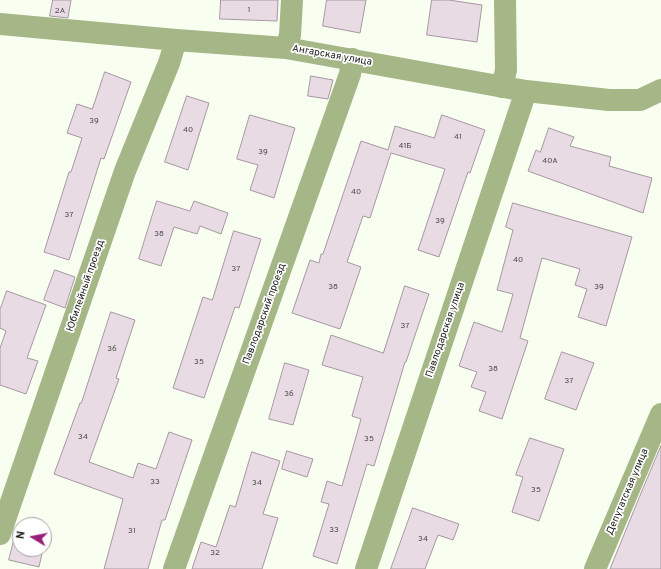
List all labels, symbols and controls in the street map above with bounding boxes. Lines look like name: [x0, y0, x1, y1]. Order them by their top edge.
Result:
house number: 1: [248, 5, 250, 15]
house number: 2А: [55, 6, 65, 16]
street label: Ангарская улица: [291, 43, 373, 69]
house number: 39: [89, 116, 99, 126]
house number: 40: [183, 125, 193, 135]
house number: 41: [454, 132, 462, 142]
house number: 41Б: [398, 141, 412, 151]
house number: 39: [258, 147, 268, 157]
house number: 40А: [542, 156, 558, 166]
house number: 40: [351, 187, 361, 197]
house number: 37: [65, 210, 73, 220]
house number: 39: [435, 216, 445, 226]
house number: 38: [154, 229, 164, 239]
street label: Юбилейный проезд: [65, 238, 107, 334]
house number: 40: [513, 255, 523, 265]
street label: Павлодарский проезд: [241, 262, 289, 366]
house number: 37: [232, 264, 240, 274]
street label: Павлодарская улица: [424, 281, 468, 379]
house number: 38: [328, 282, 338, 292]
house number: 39: [594, 282, 604, 292]
house number: 37: [401, 321, 409, 331]
house number: 36: [107, 344, 117, 354]
house number: 35: [194, 357, 204, 367]
house number: 38: [488, 364, 498, 374]
house number: 37: [565, 376, 573, 386]
house number: 36: [284, 389, 294, 399]
house number: 34: [78, 432, 88, 442]
house number: 35: [364, 434, 374, 444]
street label: Депутатская улица: [604, 447, 652, 537]
house number: 33: [150, 477, 160, 487]
house number: 34: [252, 478, 262, 488]
house number: 35: [531, 485, 541, 495]
north arrow: [12, 517, 52, 557]
house number: 33: [329, 525, 339, 535]
house number: 31: [128, 526, 136, 536]
text: N: [14, 530, 29, 540]
house number: 34: [418, 534, 428, 544]
house number: 32: [210, 548, 220, 558]

